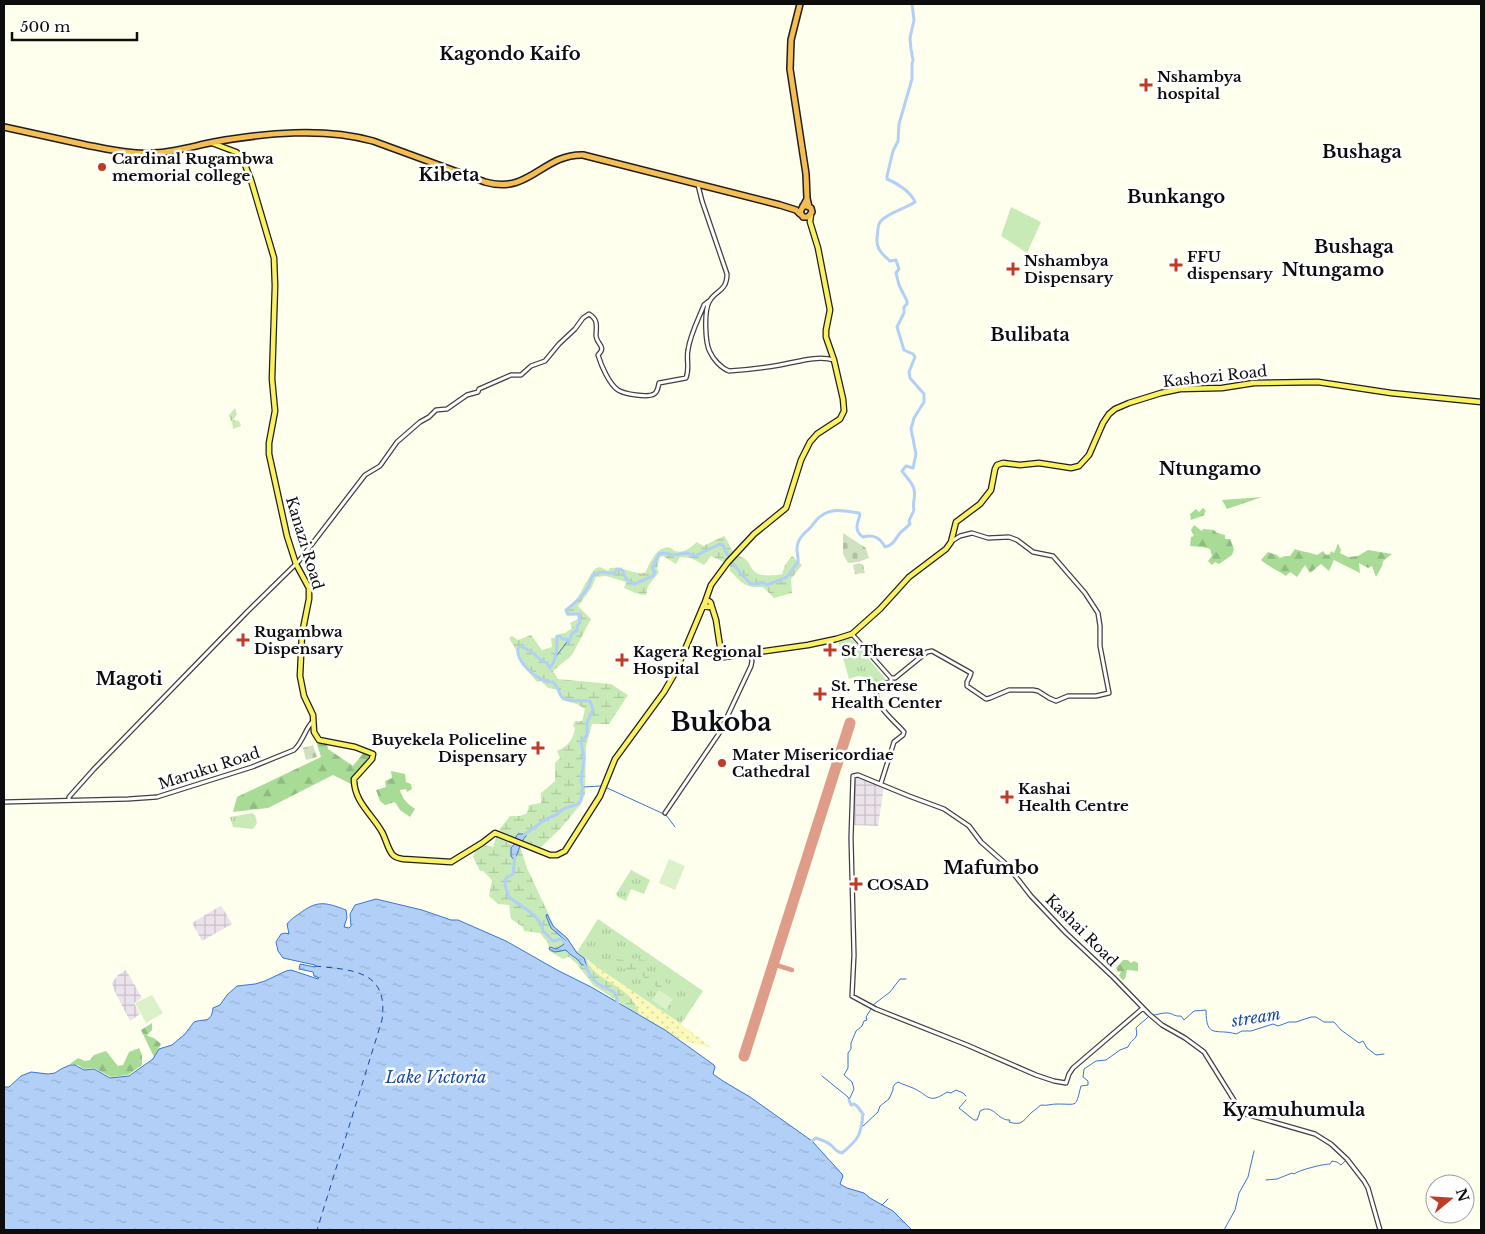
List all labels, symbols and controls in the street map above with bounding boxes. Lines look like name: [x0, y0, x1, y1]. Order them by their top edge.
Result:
scale bar: [12, 10, 138, 42]
text: 500 m: [20, 17, 70, 36]
district label: Kagondo Kaifo: [439, 43, 581, 65]
place label: Nshambya hospital: [1157, 67, 1242, 103]
marker: Nshambya hospital: [1139, 78, 1153, 92]
district label: Bushaga: [1322, 141, 1403, 163]
place label: Cardinal Rugambwa memorial college: [112, 149, 274, 185]
marker: Cardinal Rugambwa memorial college: [96, 161, 108, 173]
district label: Kibeta: [418, 164, 480, 186]
district label: Bunkango: [1127, 186, 1225, 208]
district label: Bushaga: [1314, 236, 1395, 258]
place label: FFU dispensary: [1187, 247, 1273, 283]
place label: Nshambya Dispensary: [1024, 251, 1113, 287]
marker: FFU dispensary: [1169, 258, 1183, 272]
district label: Ntungamo: [1282, 259, 1384, 281]
marker: Nshambya Dispensary: [1006, 262, 1020, 276]
district label: Bulibata: [990, 324, 1070, 346]
street label: Kashozi Road: [1162, 361, 1268, 391]
district label: Ntungamo: [1159, 458, 1261, 480]
street label: Kanazi Road: [282, 494, 328, 592]
place label: Rugambwa Dispensary: [254, 622, 343, 658]
marker: Rugambwa Dispensary: [236, 633, 250, 647]
place label: St Theresa: [841, 641, 924, 660]
place label: Kagera Regional Hospital: [633, 642, 763, 678]
marker: St Theresa: [823, 643, 837, 657]
marker: Kagera Regional Hospital: [615, 653, 629, 667]
district label: Magoti: [95, 668, 163, 690]
place label: St. Therese Health Center: [831, 676, 943, 712]
marker: St. Therese Health Center: [813, 687, 827, 701]
district label: Bukoba: [670, 707, 772, 738]
place label: Buyekela Policeline Dispensary: [372, 730, 527, 766]
marker: Buyekela Policeline Dispensary: [531, 741, 545, 755]
street label: Maruku Road: [156, 743, 262, 793]
place label: Mater Misericordiae Cathedral: [732, 745, 894, 781]
marker: Mater Misericordiae Cathedral: [716, 757, 728, 769]
place label: Kashai Health Centre: [1018, 779, 1129, 815]
marker: Kashai Health Centre: [1000, 790, 1014, 804]
district label: Mafumbo: [943, 857, 1039, 879]
place label: COSAD: [867, 875, 929, 894]
marker: COSAD: [849, 877, 863, 891]
street label: Kashai Road: [1042, 890, 1122, 970]
water label: stream: [1229, 1003, 1282, 1031]
water label: Lake Victoria: [385, 1067, 486, 1087]
district label: Kyamuhumula: [1223, 1099, 1366, 1121]
north arrow: [1425, 1174, 1475, 1224]
text: N: [1452, 1186, 1473, 1204]

